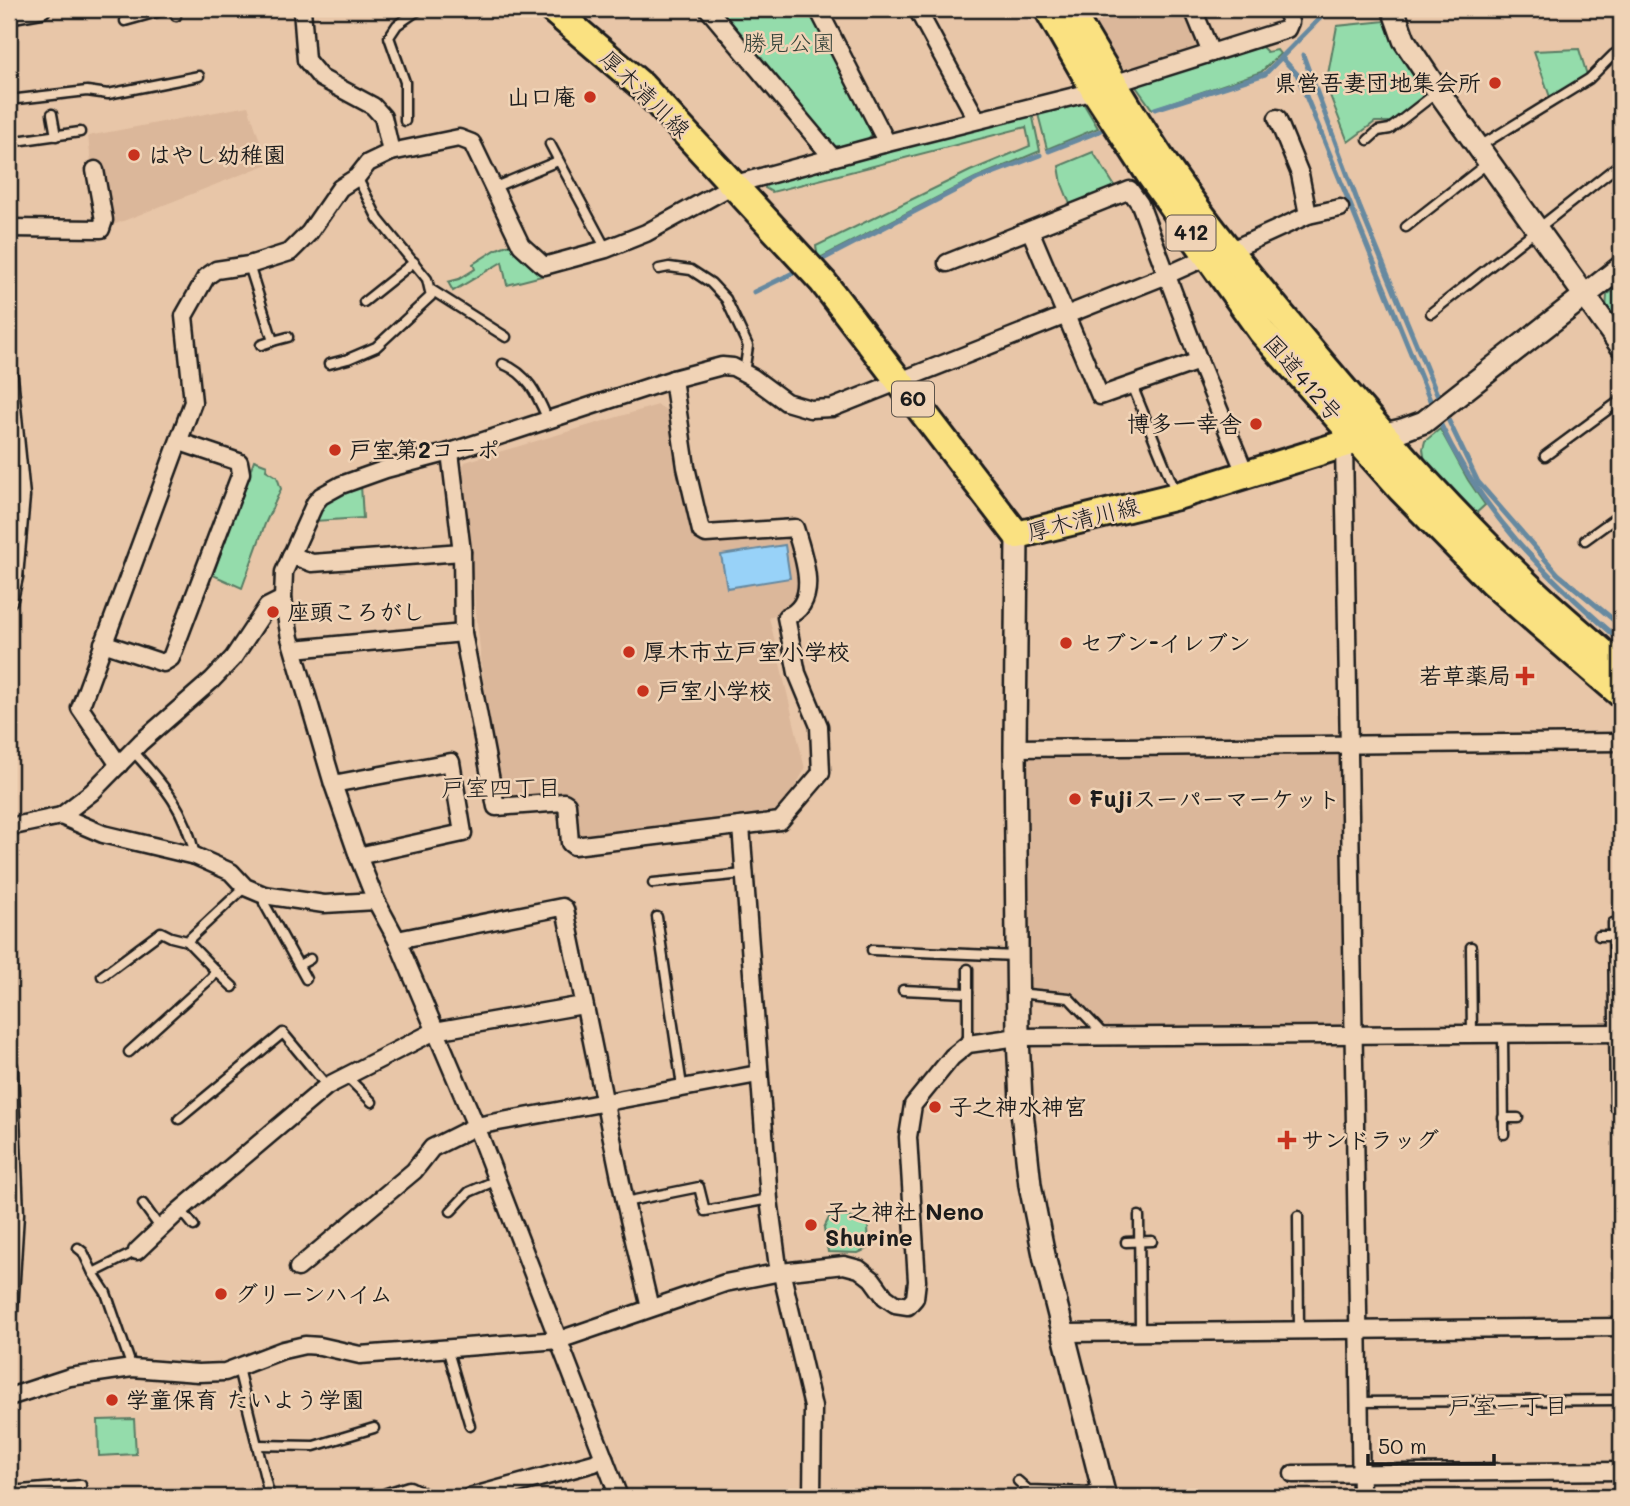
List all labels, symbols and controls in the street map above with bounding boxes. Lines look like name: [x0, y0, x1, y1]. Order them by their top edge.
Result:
park label: 勝見公園: [743, 27, 835, 57]
street label: 厚木清川線: [594, 43, 697, 144]
place label: 県営吾妻団地集会所: [1274, 67, 1481, 97]
marker: 県営吾妻団地集会所: [1487, 75, 1503, 91]
place label: 山口庵: [507, 81, 576, 111]
marker: 山口庵: [582, 89, 598, 105]
place label: はやし幼稚園: [148, 139, 286, 169]
marker: はやし幼稚園: [126, 147, 142, 163]
road number: 412: [1166, 216, 1216, 250]
street label: 国道412号: [1258, 328, 1350, 427]
road number: 60: [892, 382, 934, 416]
place label: 博多一幸舎: [1127, 408, 1242, 438]
marker: 博多一幸舎: [1248, 416, 1264, 432]
place label: 戸室第2コーポ: [349, 434, 500, 464]
marker: 戸室第2コーポ: [327, 442, 343, 458]
street label: 厚木清川線: [1023, 490, 1142, 546]
place label: 座頭ころがし: [287, 596, 425, 626]
marker: 座頭ころがし: [265, 604, 281, 620]
place label: セブン-イレブン: [1080, 627, 1251, 657]
marker: セブン-イレブン: [1058, 635, 1074, 651]
place label: 厚木市立戸室小学校: [643, 636, 850, 666]
marker: 厚木市立戸室小学校: [621, 644, 637, 660]
place label: 若草薬局: [1419, 660, 1511, 690]
marker: 若草薬局: [1517, 668, 1533, 684]
place label: 戸室小学校: [657, 675, 772, 705]
marker: 戸室小学校: [635, 683, 651, 699]
district label: 戸室四丁目: [441, 771, 561, 802]
place label: Fujiスーパーマーケット: [1089, 783, 1340, 813]
marker: Fujiスーパーマーケット: [1067, 791, 1083, 807]
place label: 子之神水神宮: [949, 1091, 1087, 1121]
marker: 子之神水神宮: [927, 1099, 943, 1115]
place label: サンドラッグ: [1301, 1124, 1439, 1154]
marker: サンドラッグ: [1279, 1132, 1295, 1148]
place label: 子之神社 Neno Shurine: [825, 1196, 984, 1252]
marker: 子之神社 Neno Shurine: [803, 1217, 819, 1233]
place label: グリーンハイム: [235, 1278, 393, 1308]
marker: グリーンハイム: [213, 1286, 229, 1302]
place label: 学童保育 たいよう学園: [126, 1384, 364, 1414]
district label: 戸室一丁目: [1448, 1389, 1568, 1420]
marker: 学童保育 たいよう学園: [104, 1392, 120, 1408]
scale bar: [1368, 1422, 1494, 1466]
text: 50 m: [1378, 1432, 1427, 1459]

